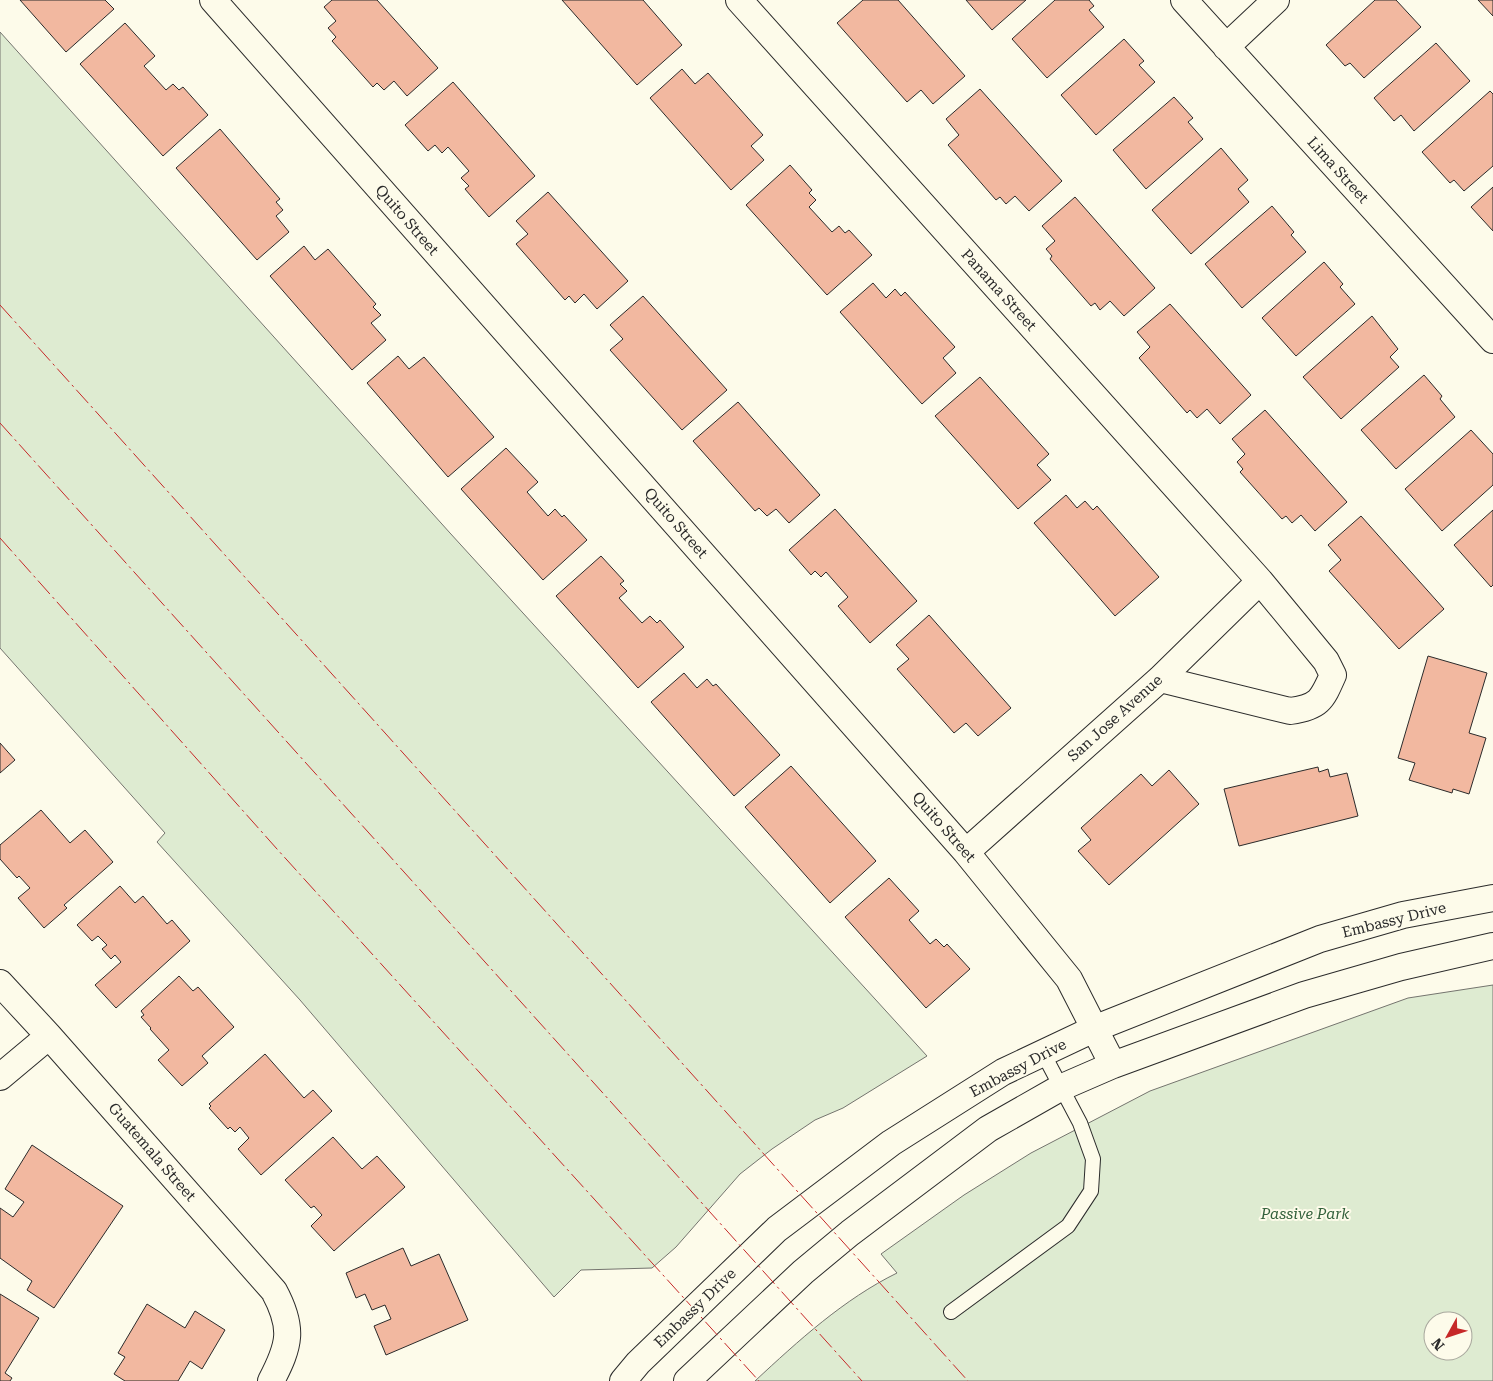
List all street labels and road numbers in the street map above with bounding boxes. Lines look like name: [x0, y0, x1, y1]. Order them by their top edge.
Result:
street label: Lima Street: [1304, 133, 1373, 207]
street label: Quito Street: [371, 181, 443, 259]
street label: Panama Street: [958, 245, 1041, 335]
street label: Quito Street: [640, 484, 712, 562]
street label: San Jose Avenue: [1064, 671, 1166, 765]
street label: Quito Street: [908, 788, 980, 866]
street label: Embassy Drive: [1340, 898, 1448, 942]
street label: Embassy Drive: [967, 1035, 1069, 1101]
street label: Guatemala Street: [104, 1099, 200, 1205]
street label: Embassy Drive: [650, 1265, 740, 1351]

